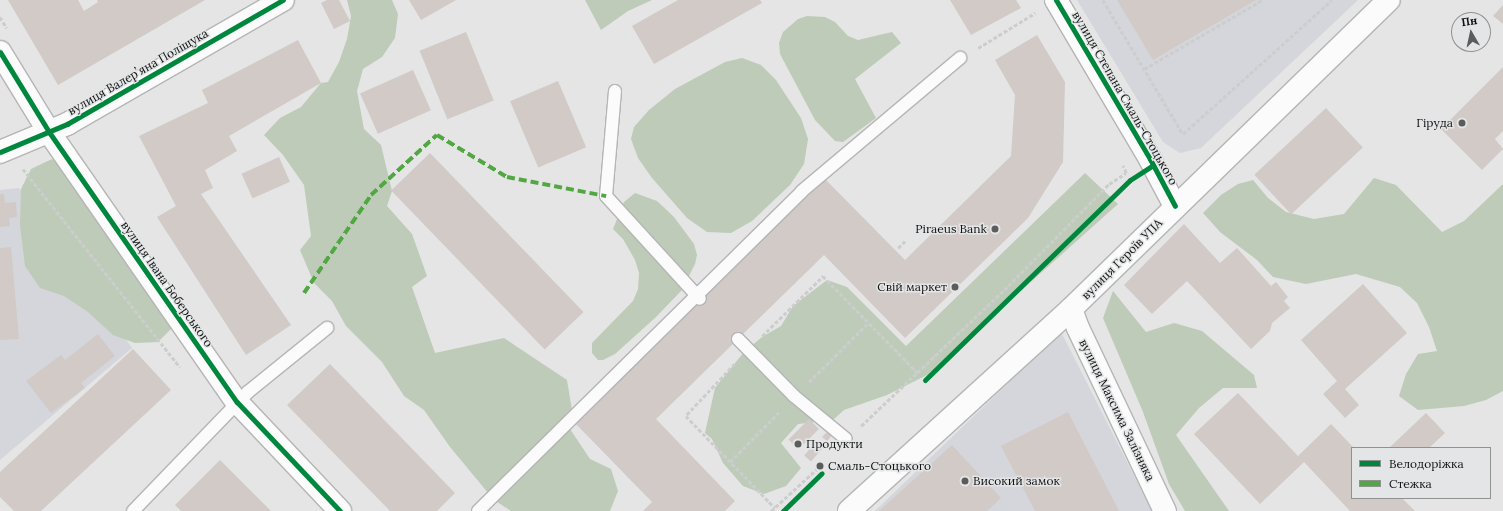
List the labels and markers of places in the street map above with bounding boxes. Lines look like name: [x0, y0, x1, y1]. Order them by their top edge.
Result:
place label: Гіруда: [1416, 116, 1453, 130]
marker: Гіруда: [1456, 117, 1468, 129]
place label: Piraeus Bank: [915, 222, 987, 236]
marker: Piraeus Bank: [990, 224, 1000, 234]
place label: Свій маркет: [877, 280, 947, 294]
marker: Свій маркет: [950, 282, 960, 292]
place label: Продукти: [806, 437, 863, 451]
marker: Продукти: [793, 439, 803, 449]
place label: Смаль-Стоцького: [828, 459, 931, 473]
marker: Смаль-Стоцького: [815, 461, 825, 471]
place label: Високий замок: [973, 474, 1060, 488]
marker: Високий замок: [960, 476, 970, 486]

